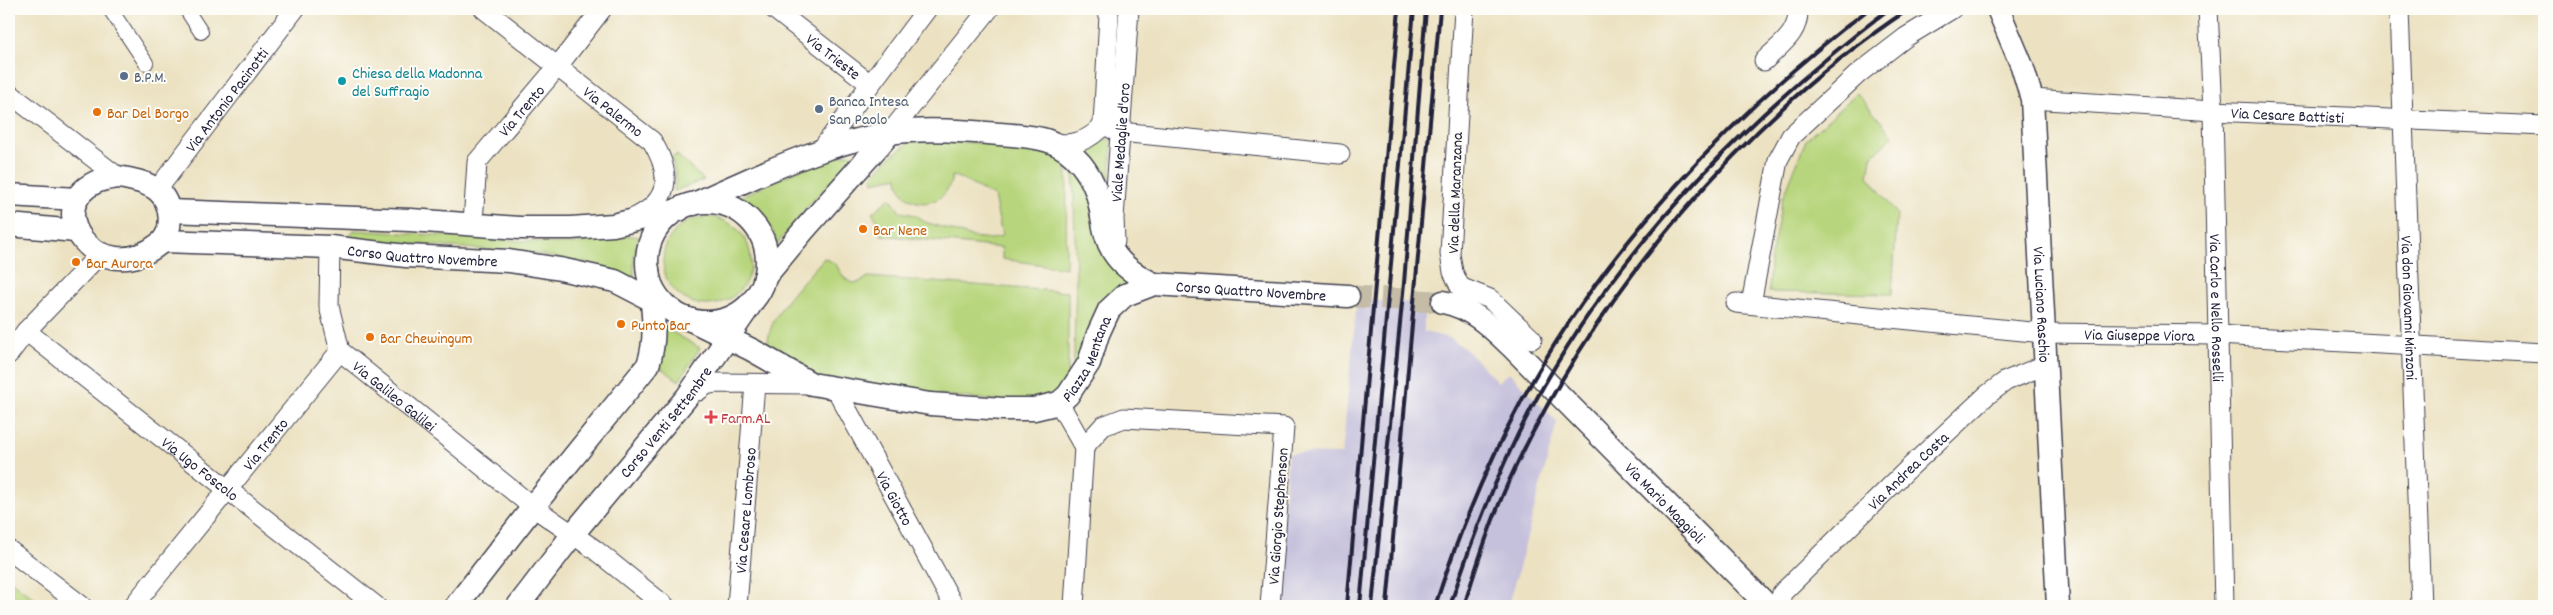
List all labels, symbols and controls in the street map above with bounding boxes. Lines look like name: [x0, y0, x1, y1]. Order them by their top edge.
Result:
street label: Via Trieste: [800, 29, 865, 86]
street label: Via Antonio Pacinotti: [181, 44, 275, 158]
place label: Chiesa della Madonna del Suffragio: [352, 63, 483, 104]
place label: B.P.M.: [134, 67, 166, 90]
marker: B.P.M.: [118, 70, 130, 82]
marker: Chiesa della Madonna del Suffragio: [336, 75, 348, 87]
street label: Via Trento: [494, 81, 551, 143]
street label: Via Palermo: [577, 82, 647, 144]
street label: Viale Medaglie d'oro: [1106, 82, 1138, 203]
place label: Banca Intesa San Paolo: [829, 91, 909, 132]
place label: Bar Del Borgo: [107, 103, 189, 126]
marker: Banca Intesa San Paolo: [813, 103, 825, 115]
street label: Via Cesare Battisti: [2230, 103, 2345, 131]
marker: Bar Del Borgo: [91, 106, 103, 118]
street label: Via della Maranzana: [1443, 132, 1470, 254]
place label: Bar Nene: [873, 220, 927, 243]
marker: Bar Nene: [857, 223, 869, 235]
street label: Via Carlo e Nello Rosselli: [2202, 234, 2228, 382]
street label: Via don Giovanni Minzoni: [2393, 235, 2422, 381]
street label: Corso Quattro Novembre: [346, 240, 498, 274]
street label: Via Luciano Raschio: [2026, 246, 2054, 363]
place label: Bar Aurora: [86, 253, 153, 276]
marker: Bar Aurora: [70, 256, 82, 268]
street label: Corso Quattro Novembre: [1175, 276, 1327, 309]
street label: Piazza Mentana: [1058, 312, 1119, 409]
place label: Punto Bar: [631, 315, 690, 338]
marker: Punto Bar: [615, 318, 627, 330]
street label: Via Giuseppe Viora: [2084, 324, 2195, 349]
place label: Bar Chewingum: [380, 328, 472, 351]
marker: Bar Chewingum: [364, 331, 376, 343]
street label: Via Galileo Galilei: [346, 356, 440, 438]
street label: Corso Venti Settembre: [615, 362, 719, 484]
place label: Farm.AL: [721, 408, 771, 431]
marker: Farm.AL: [705, 411, 717, 423]
street label: Via Trento: [238, 414, 295, 476]
street label: Via Andrea Costa: [1864, 427, 1955, 517]
street label: Via Ugo Foscolo: [155, 432, 243, 508]
street label: Via Cesare Lombroso: [731, 447, 764, 574]
street label: Via Giorgio Stephenson: [1263, 447, 1296, 585]
street label: Via Mario Maggioli: [1618, 458, 1709, 550]
street label: Via Giotto: [869, 468, 917, 531]

